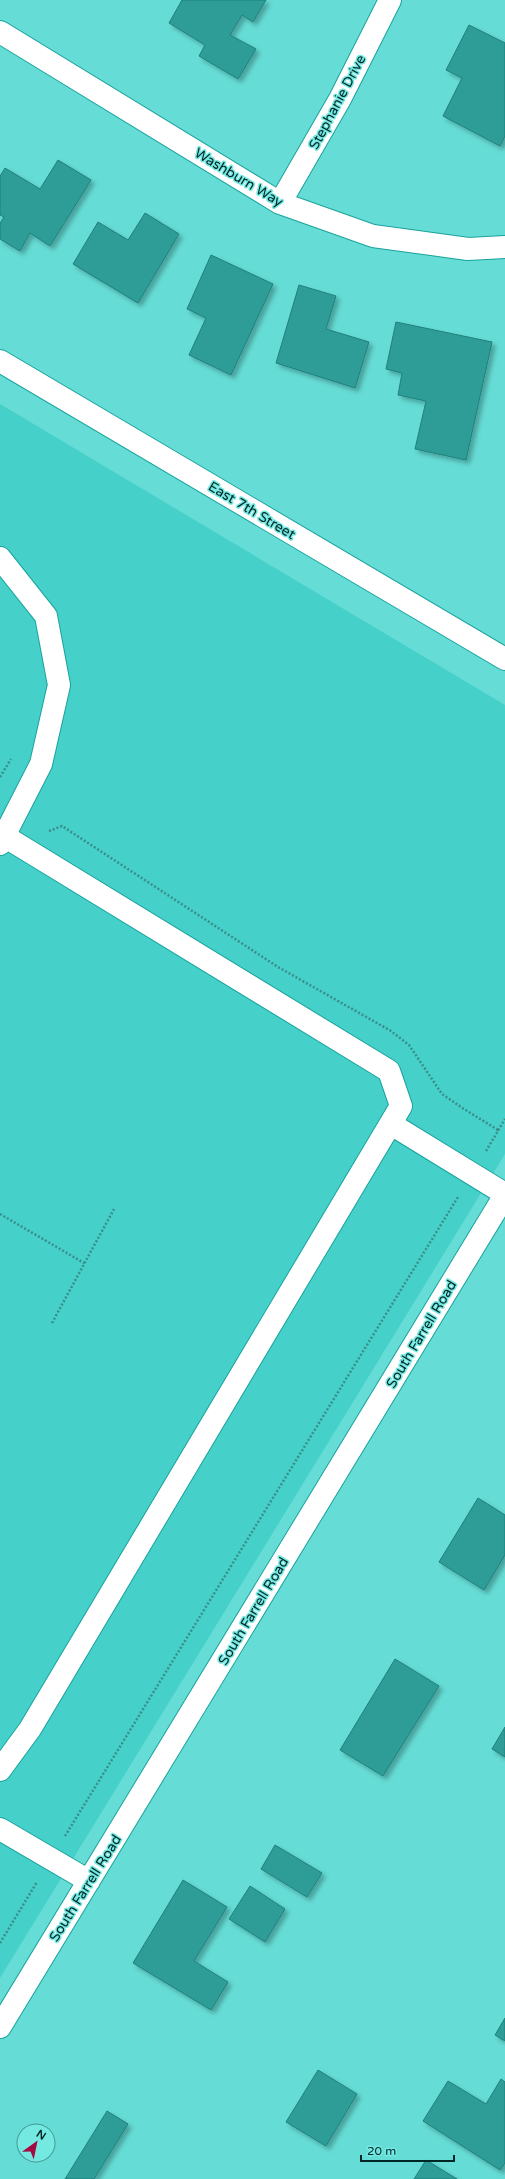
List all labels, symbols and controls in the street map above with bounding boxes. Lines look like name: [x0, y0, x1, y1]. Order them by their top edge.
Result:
street label: Stephanie Drive: [305, 52, 370, 152]
street label: Washburn Way: [191, 144, 287, 211]
street label: East 7th Street: [205, 478, 299, 543]
street label: South Farrell Road: [383, 1277, 460, 1391]
street label: South Farrell Road: [215, 1554, 292, 1668]
street label: South Farrell Road: [46, 1832, 125, 1945]
north arrow: [16, 2123, 56, 2163]
text: N: [34, 2127, 48, 2143]
scale bar: [361, 2137, 454, 2163]
text: 20 m: [367, 2144, 396, 2158]

